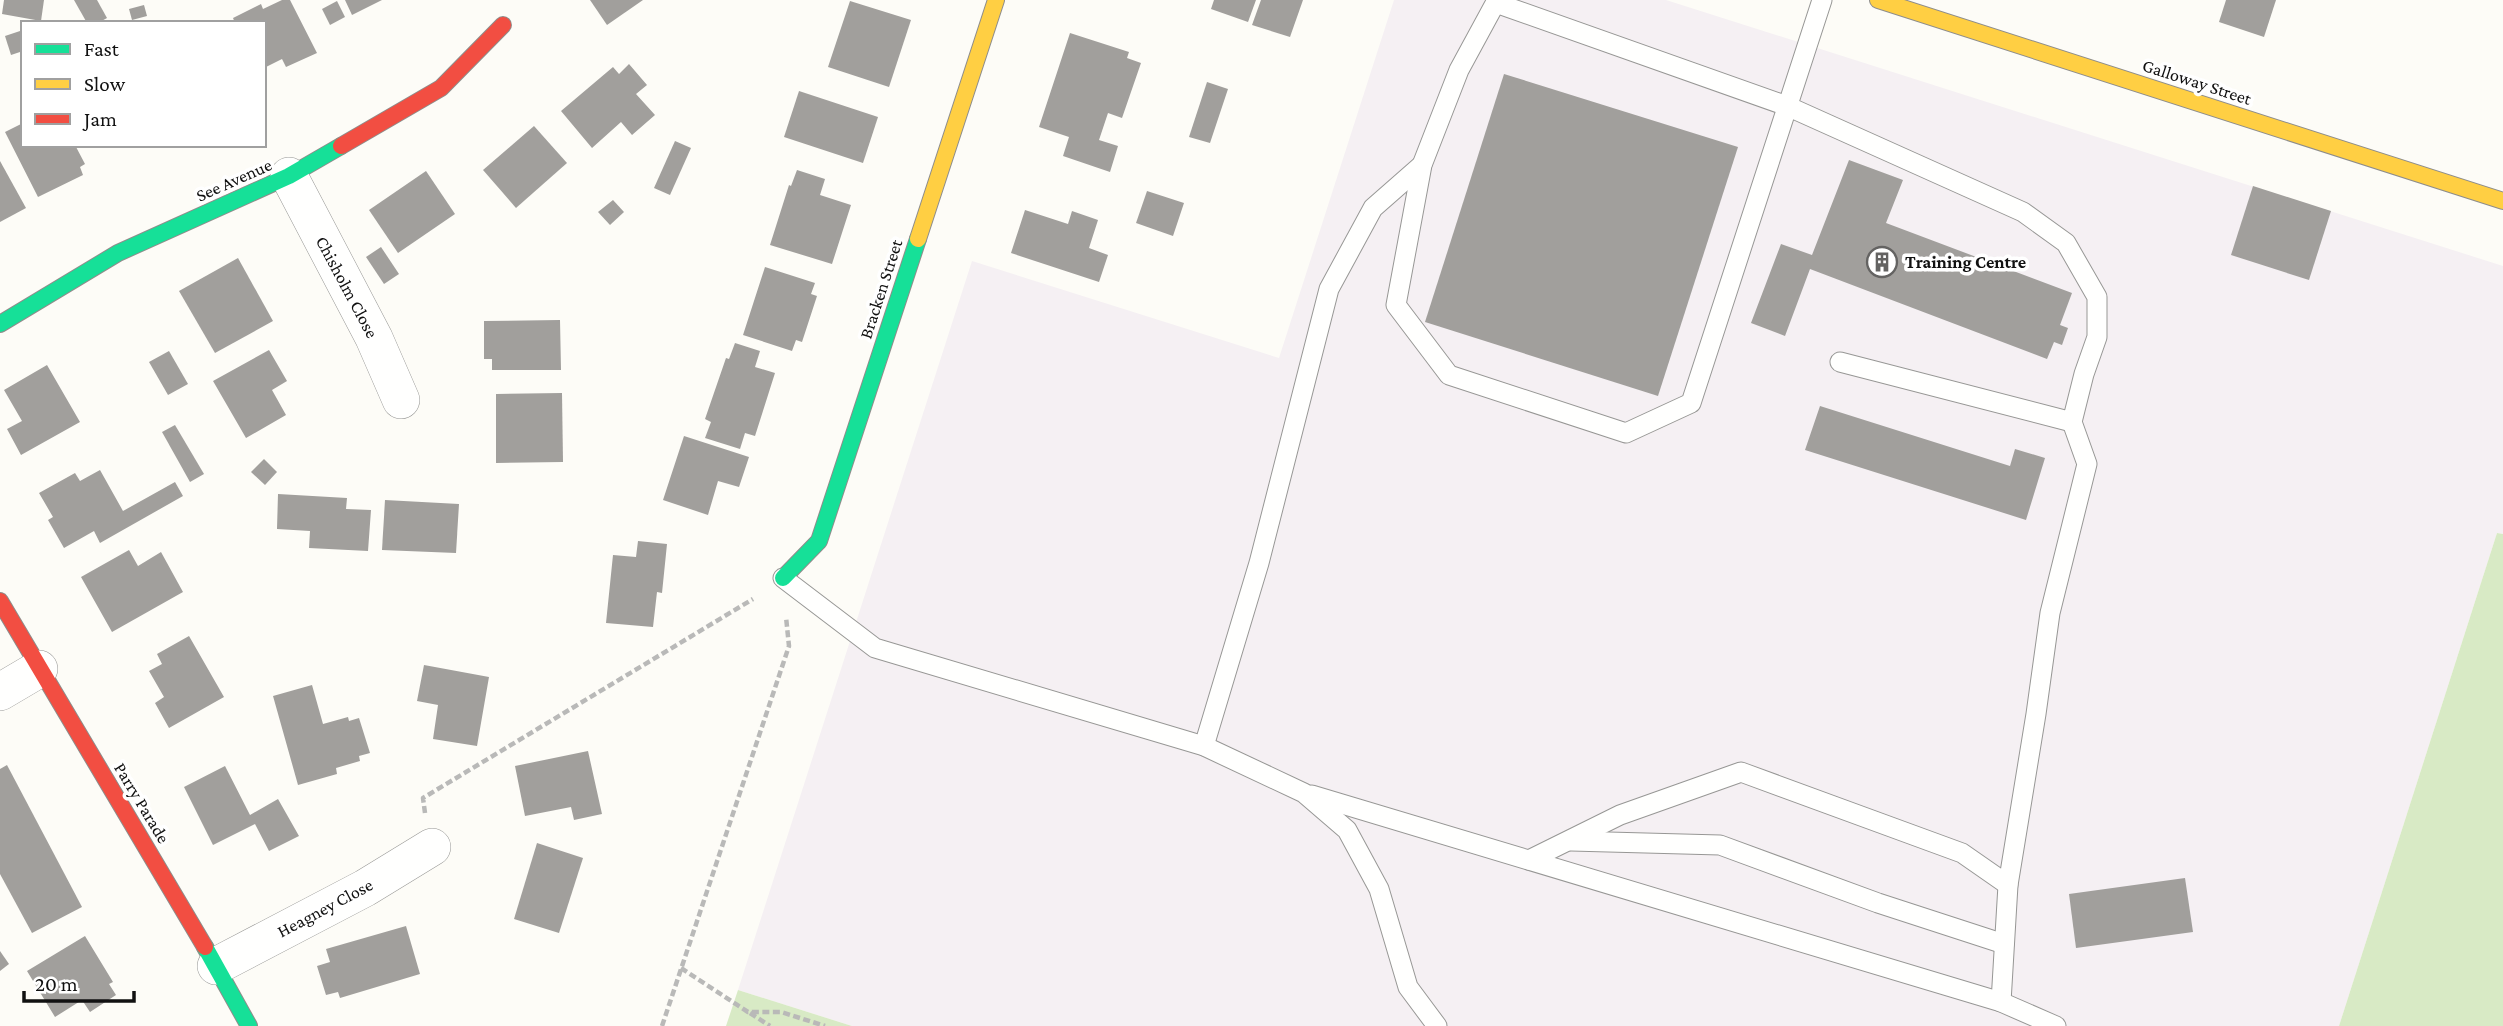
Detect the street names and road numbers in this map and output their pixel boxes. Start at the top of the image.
street label: Galloway Street [2140,55,2255,109]
street label: See Avenue [193,154,275,206]
street label: Chisholm Close [312,233,382,341]
street label: Bracken Street [856,236,907,341]
street label: Parry Parade [110,759,174,847]
street label: Heagney Close [274,874,376,942]

